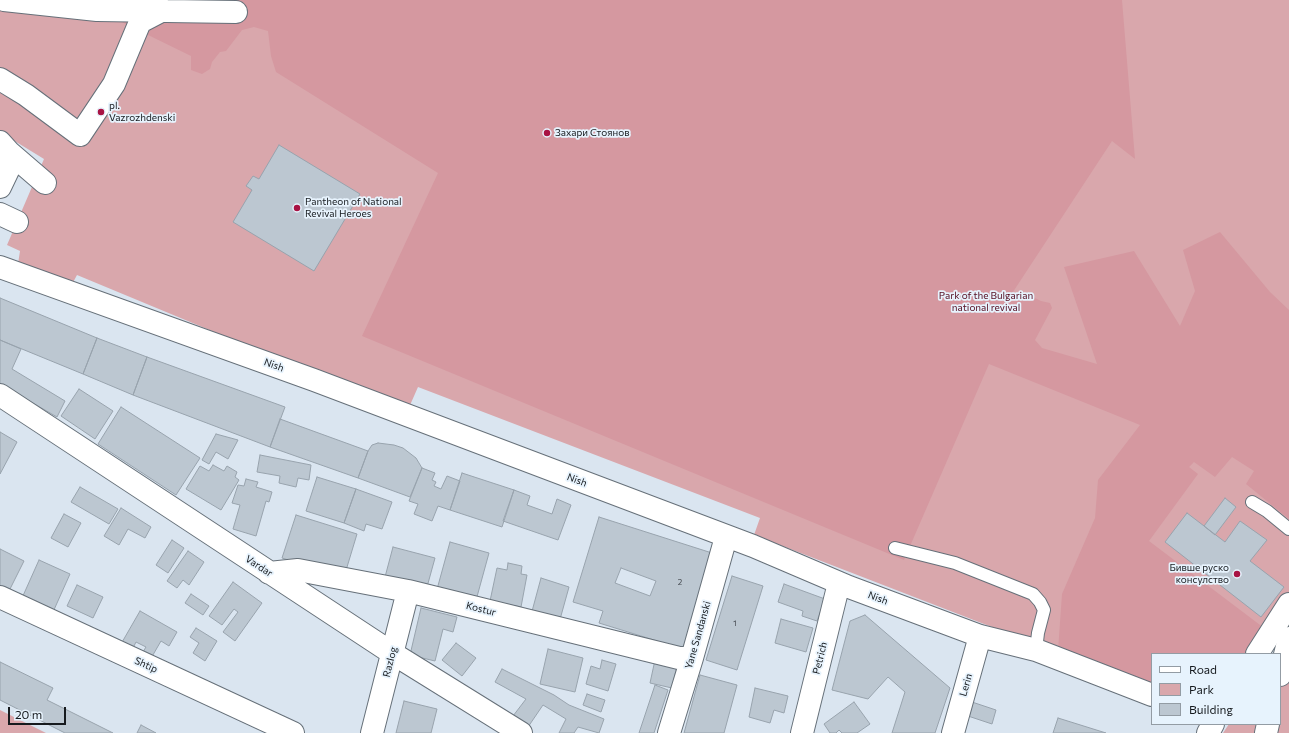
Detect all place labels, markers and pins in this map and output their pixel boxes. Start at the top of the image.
place label: pl. Vazrozhdenski [109,100,175,124]
marker: pl. Vazrozhdenski [96,107,106,117]
place label: Захари Стоянов [555,127,629,139]
marker: Захари Стоянов [542,128,552,138]
place label: Pantheon of National Revival Heroes [305,196,402,220]
marker: Pantheon of National Revival Heroes [292,203,302,213]
place label: Бивше руско консулство [1169,562,1229,586]
marker: Бивше руско консулство [1232,569,1242,579]

